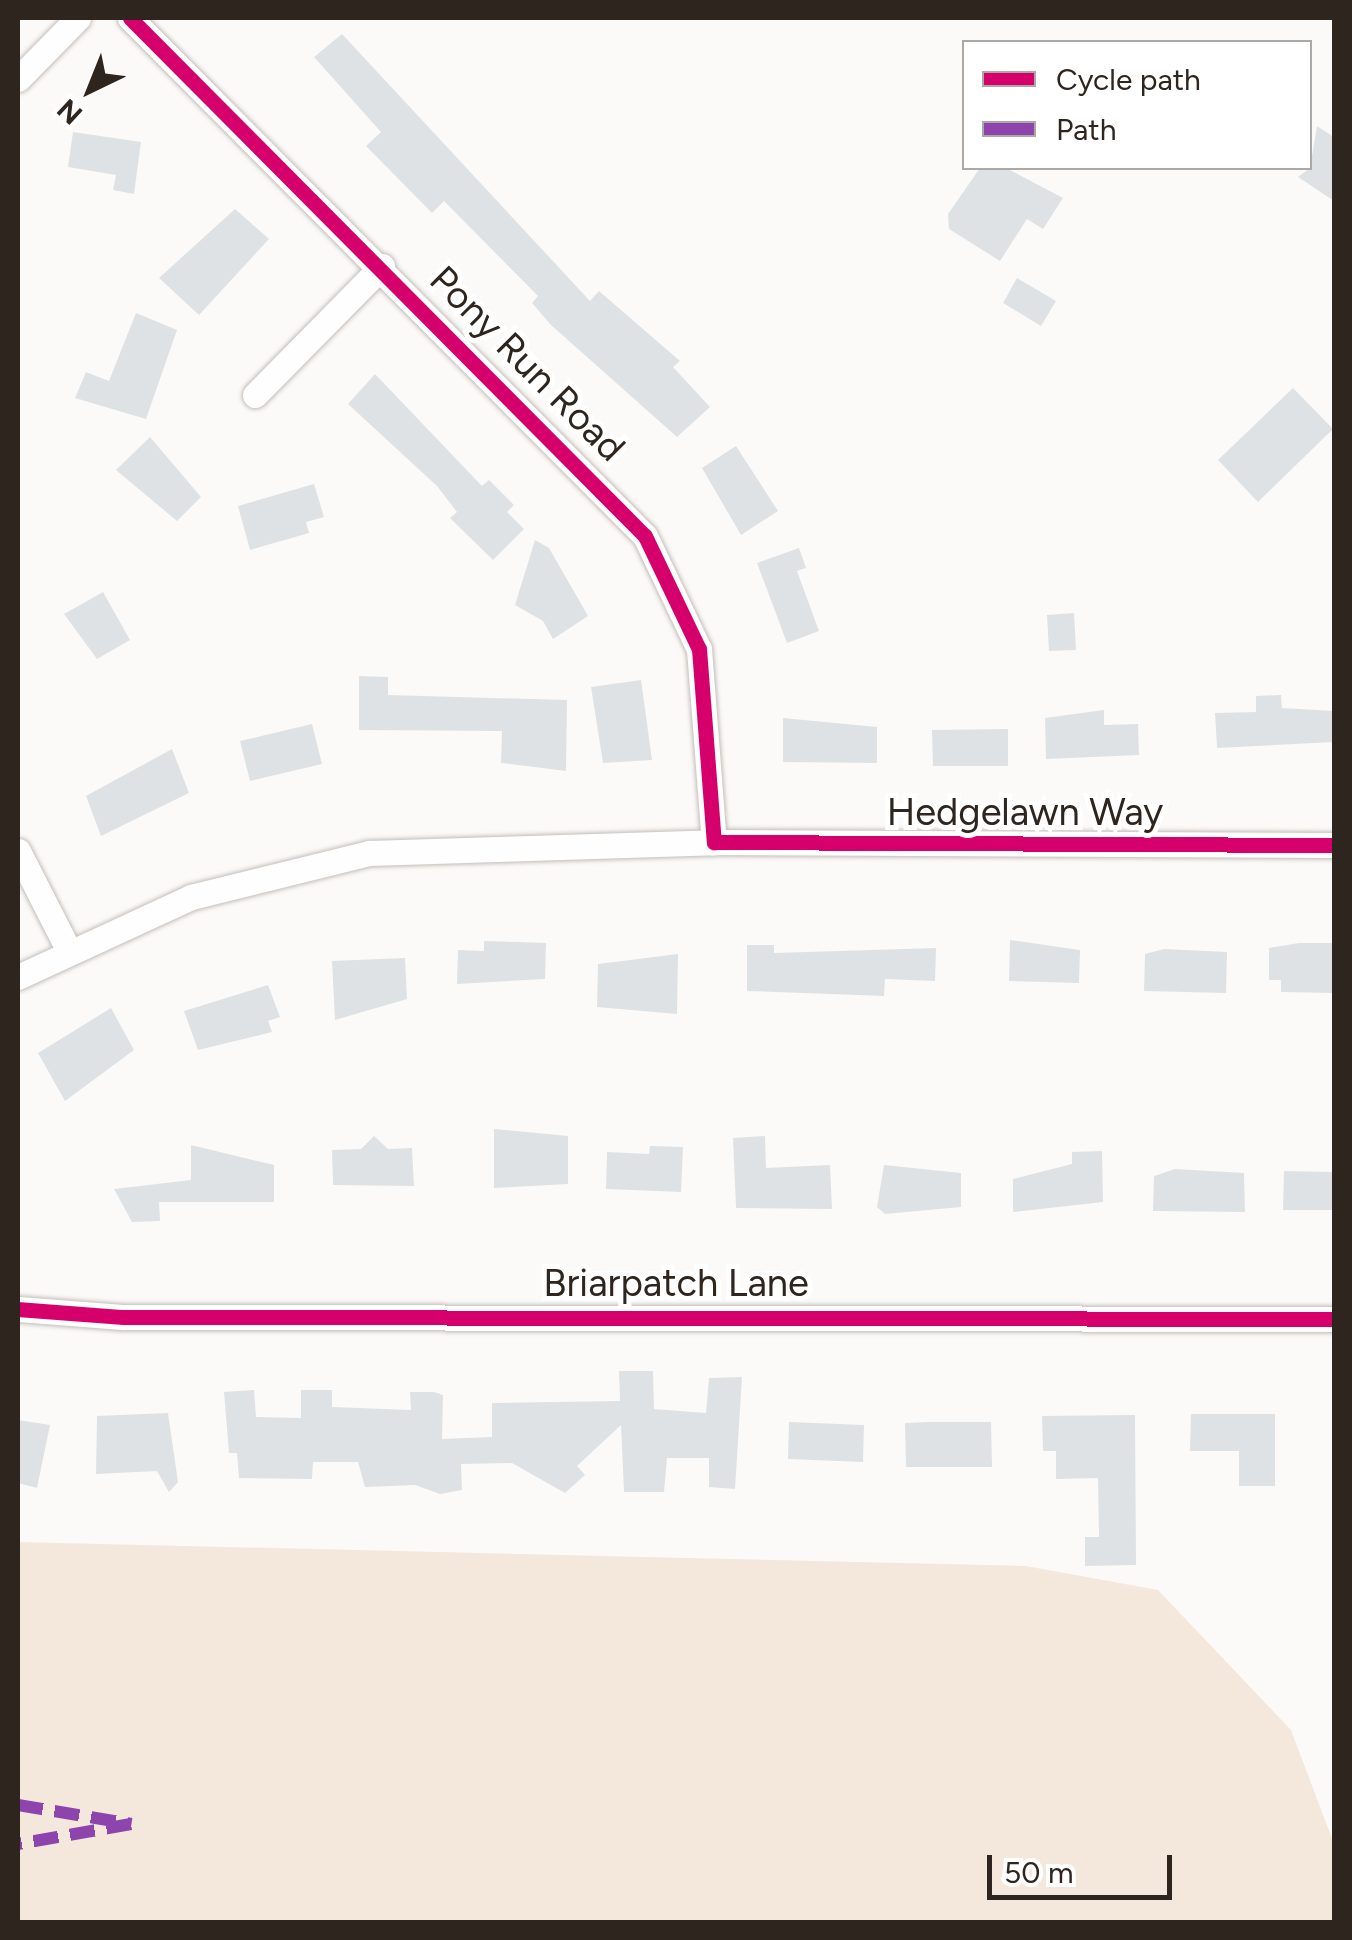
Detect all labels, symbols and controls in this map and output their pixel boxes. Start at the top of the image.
north arrow [40,40,140,140]
legend [962,40,1312,170]
text: Cycle path [1056,61,1201,98]
text: N [50,92,89,132]
text: Path [1056,111,1116,148]
street label: Pony Run Road [420,257,634,471]
street label: Hedgelawn Way [887,790,1163,836]
street label: Briarpatch Lane [543,1261,809,1307]
scale bar [992,1835,1177,1897]
text: 50 m [1004,1854,1073,1891]

